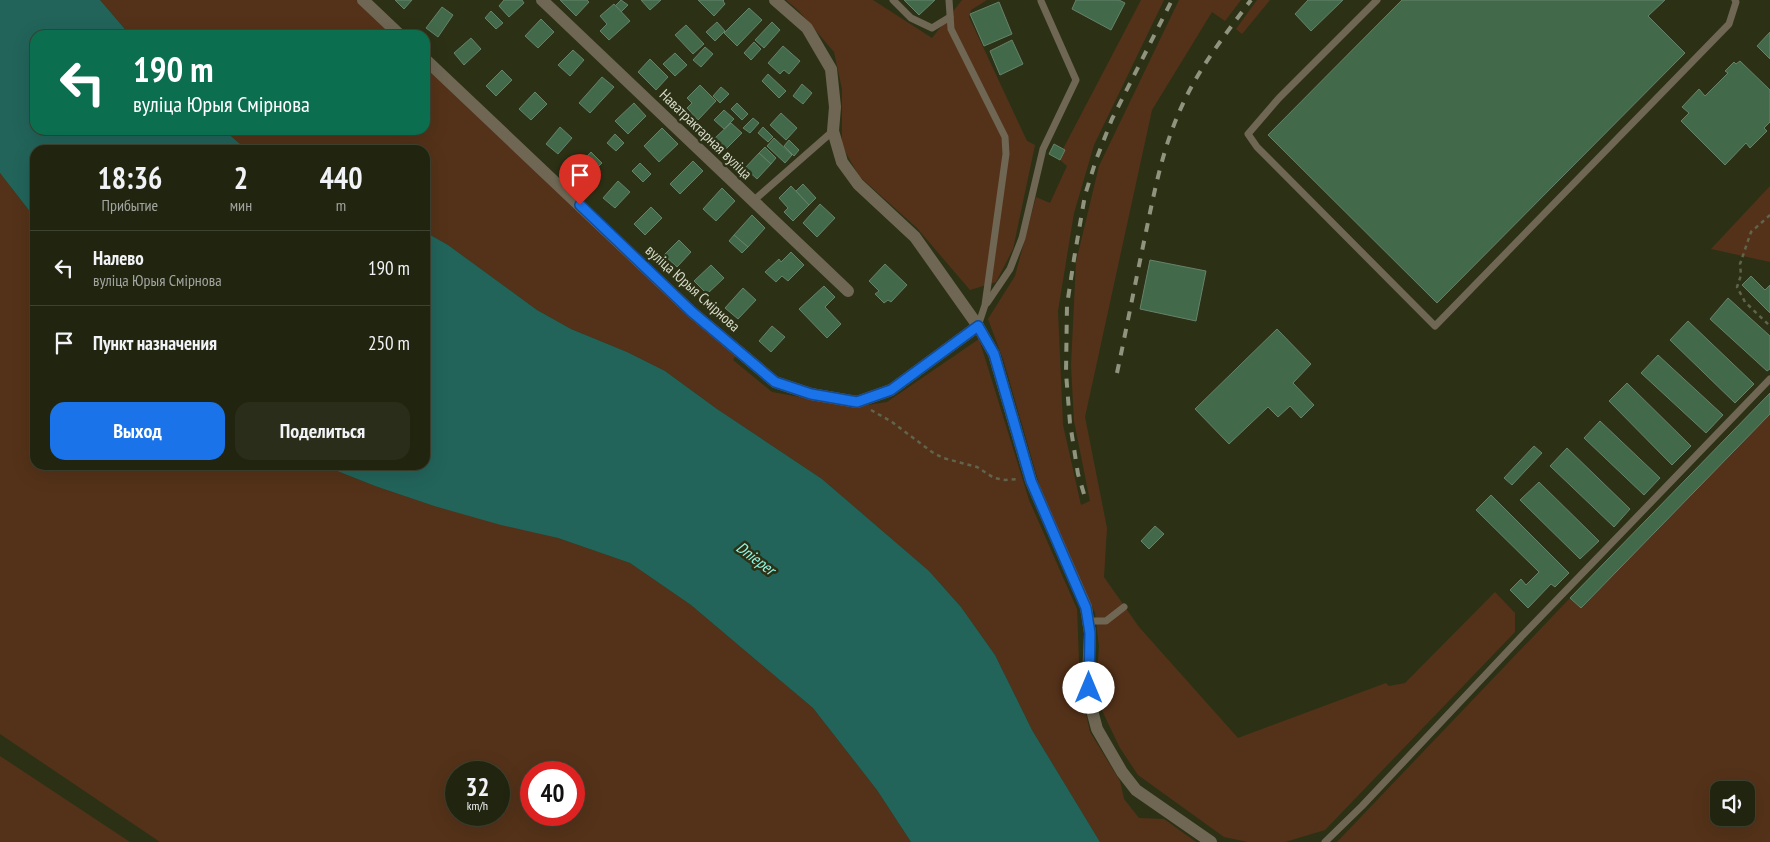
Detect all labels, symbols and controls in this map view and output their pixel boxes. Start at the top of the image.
text: 190 m [133,46,214,92]
icon: left [50,50,115,115]
street label: Наватрактарная вуліца [656,85,756,183]
text: вуліца Юрыя Смірнова [133,90,310,118]
pin [559,154,601,205]
text: 18:36 [97,158,162,197]
text: 2 [234,158,248,197]
text: 440 [320,158,363,197]
icon: arrive [566,161,594,189]
text: Прибытие [102,195,158,215]
text: мин [230,195,252,215]
text: m [336,195,346,215]
street label: вуліца Юрыя Смірнова [642,241,744,335]
text: Налево [93,246,144,270]
icon: left [50,254,78,282]
text: 190 m [368,256,410,280]
text: вуліца Юрыя Смірнова [93,270,222,290]
icon: arrive [50,329,78,357]
text: Пункт назначения [93,331,217,355]
text: 250 m [368,331,410,355]
button: Выход [50,402,225,460]
button: Поделиться [235,402,410,460]
water label: Dnieper [733,537,781,581]
position arrow [1062,661,1114,713]
speed limit sign: 40 [520,761,585,826]
text: 32 [466,771,489,803]
map controls [1710,781,1755,826]
button: sound [1710,781,1755,826]
text: km/h [467,798,488,813]

